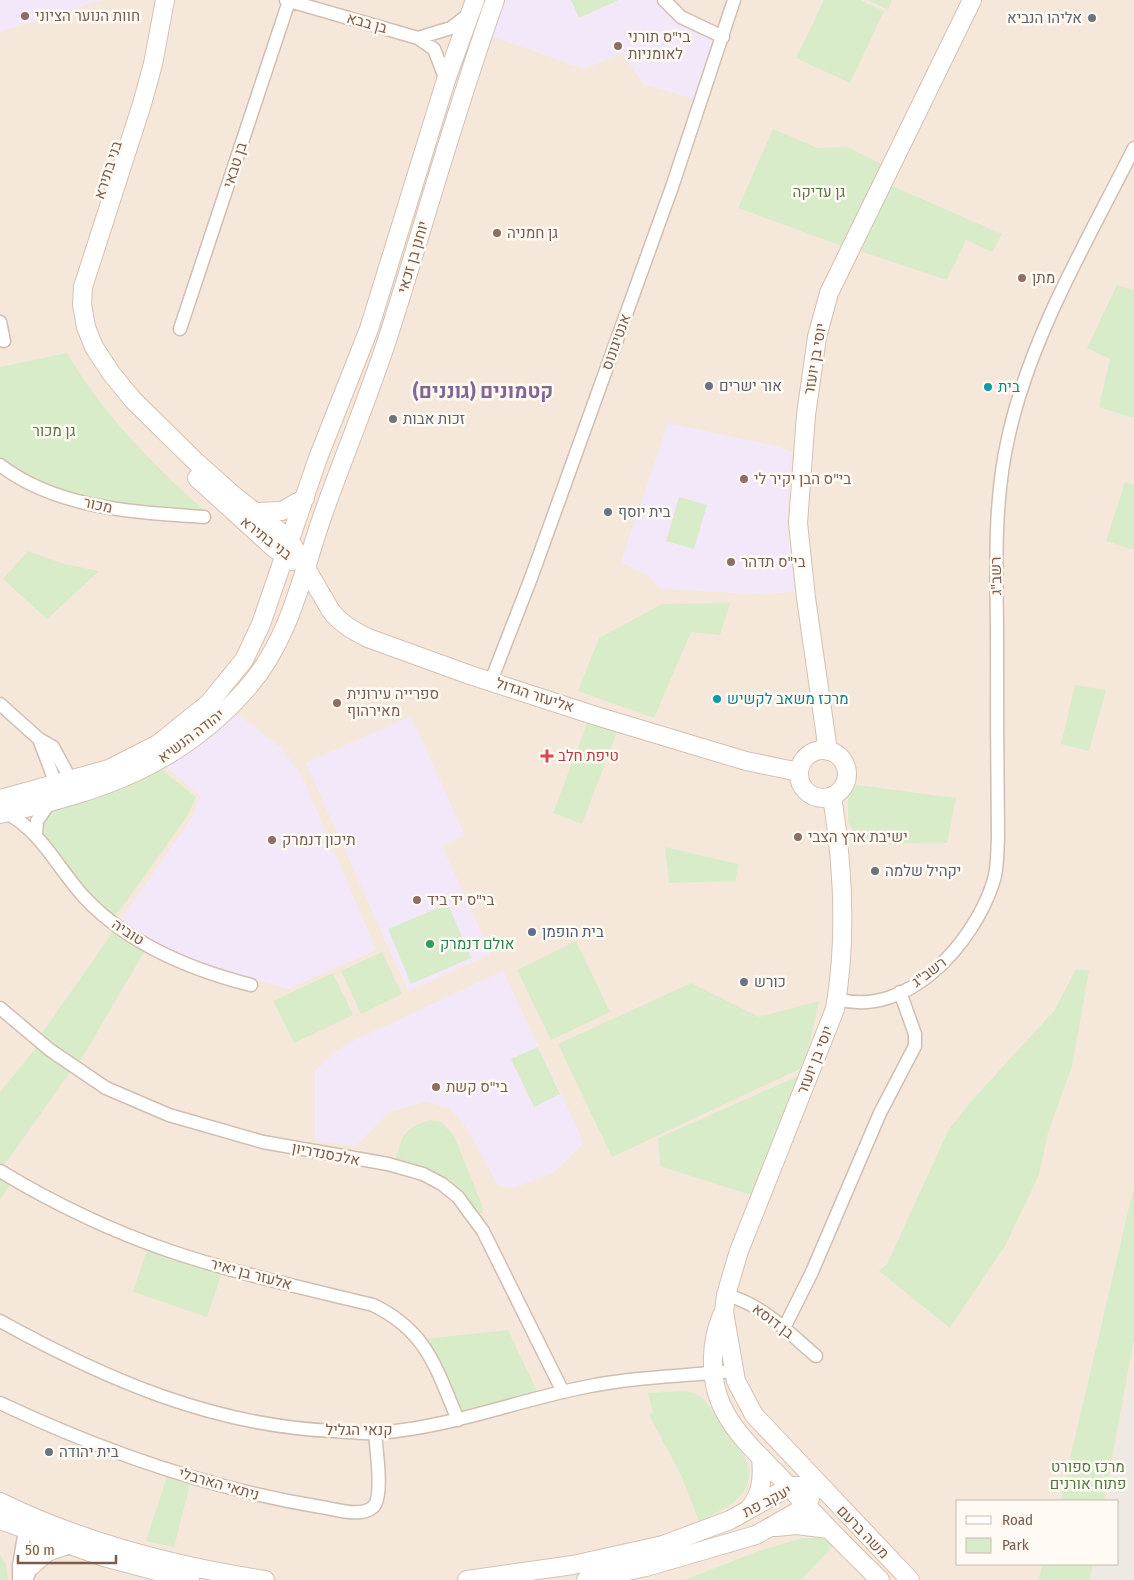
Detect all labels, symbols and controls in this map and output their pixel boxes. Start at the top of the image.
place label: חוות הנוער הציוני [35,7,140,25]
street label: בן בבא [345,9,389,37]
place label: אליהו הנביא [1007,9,1082,27]
marker: חוות הנוער הציוני [19,10,31,22]
marker: אליהו הנביא [1086,12,1098,24]
place label: בי"ס תורני לאומניות [628,28,690,63]
marker: בי"ס תורני לאומניות [612,40,624,52]
street label: בני בתירא [90,139,126,201]
street label: בן טבאי [219,140,251,190]
park label: גן עדיקה [793,183,846,201]
street label: יוחנן בן זכאי [393,219,433,295]
place label: גן חמניה [507,224,558,242]
marker: גן חמניה [491,227,503,239]
place label: מתן [1032,269,1055,287]
marker: מתן [1016,272,1028,284]
street label: אנטיגונוס [598,311,634,373]
street label: יוסי בן יועזר [800,322,830,396]
place label: אור ישרים [719,377,782,395]
place label: בית [998,378,1020,396]
district label: קטמונים (גוננים) [413,379,553,403]
marker: אור ישרים [703,380,715,392]
marker: בית [982,381,994,393]
place label: זכות אבות [403,410,465,428]
marker: זכות אבות [387,413,399,425]
park label: גן מכור [32,422,76,440]
place label: בי"ס הבן יקיר לי [754,470,851,488]
marker: בי"ס הבן יקיר לי [738,473,750,485]
street label: מכור [82,493,114,517]
place label: בית יוסף [618,503,671,521]
marker: בית יוסף [602,506,614,518]
street label: בני בתירא [237,512,295,564]
place label: בי"ס תדהר [741,553,806,571]
marker: בי"ס תדהר [725,556,737,568]
street label: רשב"ג [987,557,1005,595]
street label: אליעזר הגדול [494,674,576,716]
place label: ספרייה עירונית מאירהוף [347,685,439,720]
place label: מרכז משאב לקשיש [727,690,849,708]
marker: מרכז משאב לקשיש [711,693,723,705]
marker: ספרייה עירונית מאירהוף [331,697,343,709]
street label: יהודה הנשיא [154,705,228,767]
place label: טיפת חלב [558,747,619,765]
marker: טיפת חלב [540,749,554,763]
place label: ישיבת ארץ הצבי [808,828,908,846]
place label: תיכון דנמרק [282,831,356,849]
marker: ישיבת ארץ הצבי [792,831,804,843]
marker: תיכון דנמרק [266,834,278,846]
place label: יקהיל שלמה [885,862,961,880]
marker: יקהיל שלמה [869,865,881,877]
place label: בי"ס יד ביד [427,891,494,909]
marker: בי"ס יד ביד [411,894,423,906]
street label: טוביה [108,915,148,949]
place label: בית הופמן [542,923,604,941]
marker: בית הופמן [526,926,538,938]
place label: אולם דנמרק [440,935,514,953]
marker: אולם דנמרק [424,938,436,950]
street label: רשב"ג [908,953,950,991]
place label: כורש [754,973,786,991]
marker: כורש [738,976,750,988]
street label: יוסי בן יועזר [793,1023,837,1097]
place label: בי"ס קשת [446,1078,508,1096]
marker: בי"ס קשת [430,1081,442,1093]
street label: אלכסנדריון [291,1139,361,1169]
street label: אלעזר בן יאיר [208,1254,294,1294]
street label: בן דוסא [749,1300,797,1342]
street label: קנאי הגליל [326,1421,393,1439]
place label: בית יהודה [59,1443,119,1461]
marker: בית יהודה [43,1446,55,1458]
park label: מרכז ספורט פתוח אורנים [1050,1458,1126,1493]
street label: ניתאי הארבלי [177,1464,261,1504]
street label: יעקב פת [739,1481,795,1521]
legend [956,1500,1119,1565]
street label: משה ברעם [833,1502,893,1562]
text: Road [1002,1511,1033,1529]
scale bar [18,1532,115,1564]
text: Park [1002,1536,1029,1554]
text: 50 m [25,1541,55,1559]

